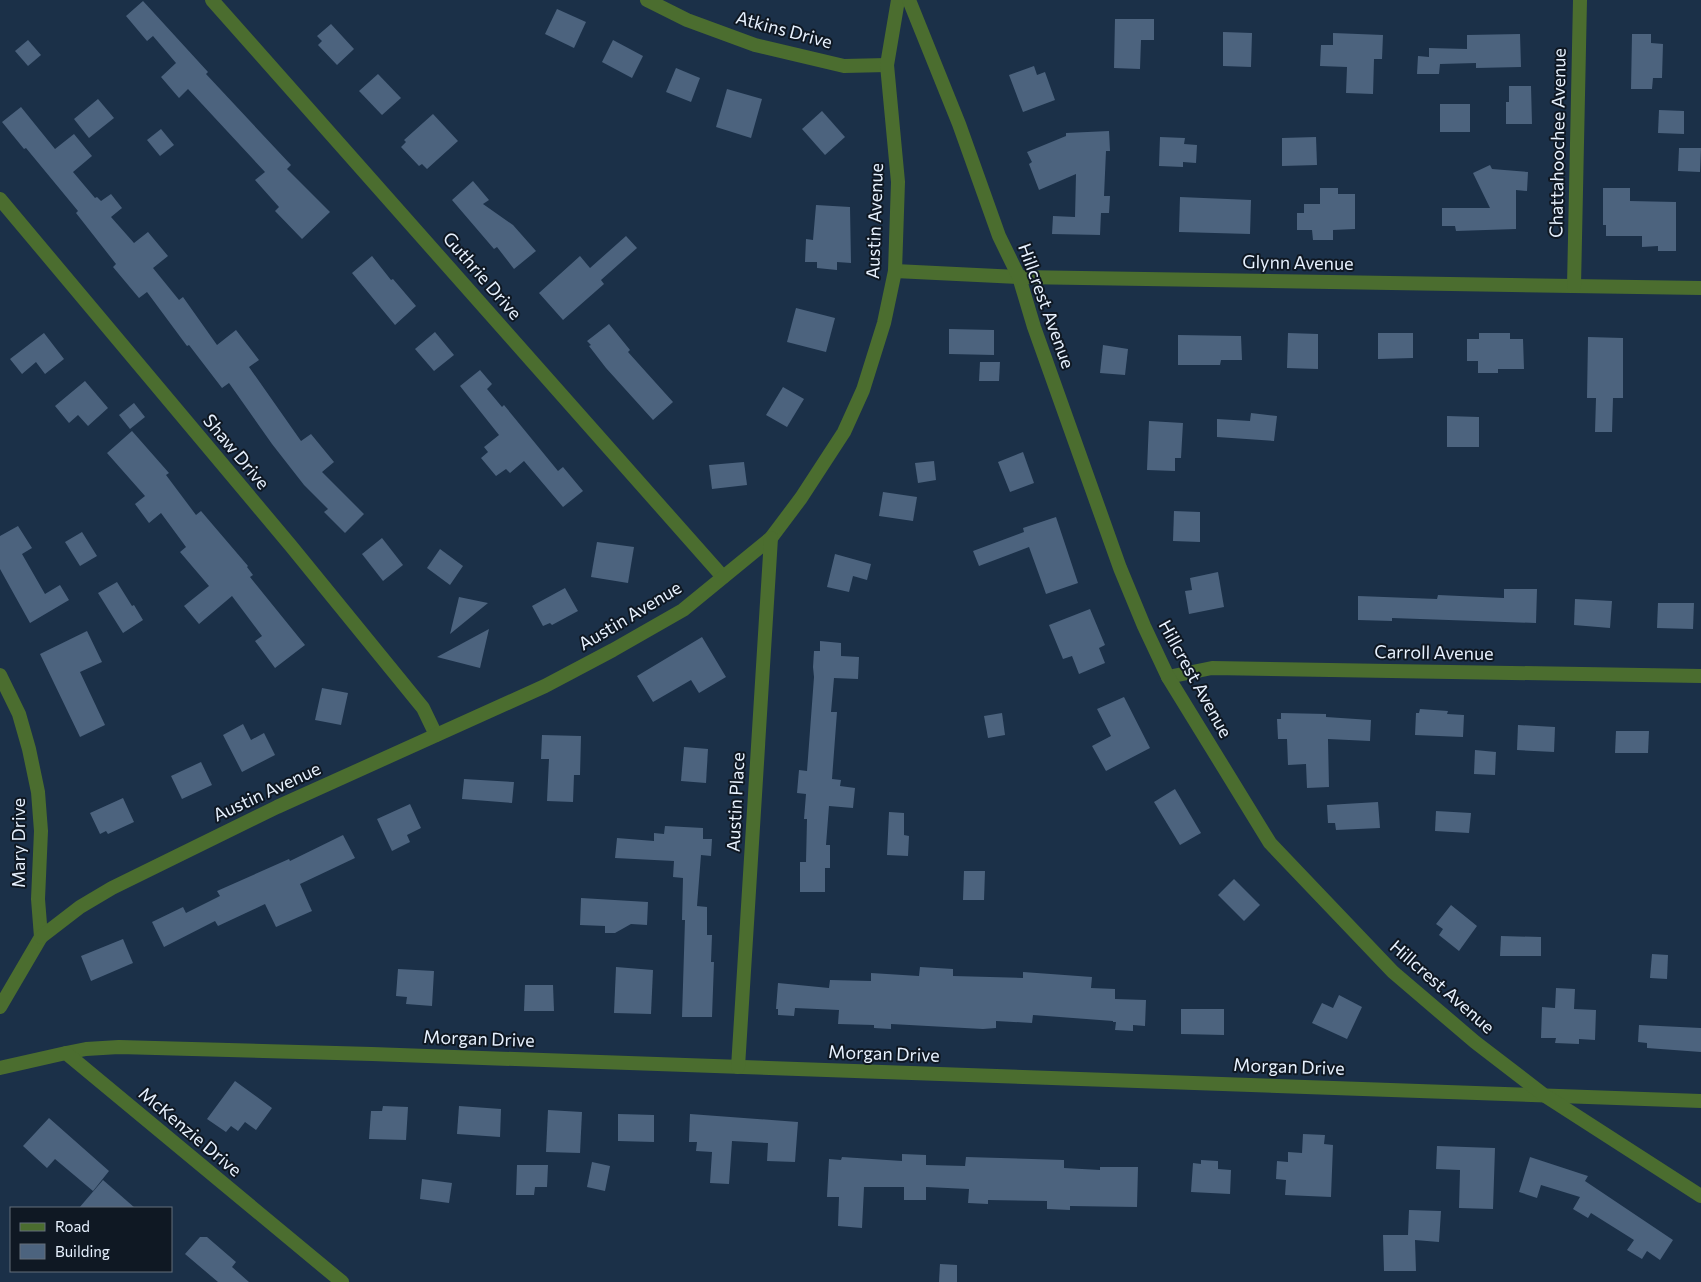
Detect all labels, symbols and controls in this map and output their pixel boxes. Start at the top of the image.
street label: Atkins Drive [734,6,835,52]
street label: Chattahoochee Avenue [1544,48,1570,238]
street label: Austin Avenue [861,163,887,279]
street label: Guthrie Drive [439,227,527,324]
street label: Hillcrest Avenue [1014,240,1080,371]
street label: Glynn Avenue [1242,250,1354,274]
street label: Shaw Drive [199,409,275,493]
street label: Austin Avenue [574,576,685,655]
street label: Hillcrest Avenue [1154,616,1237,741]
street label: Carroll Avenue [1374,640,1494,664]
street label: Austin Place [721,751,749,852]
street label: Austin Avenue [209,757,324,826]
street label: Mary Drive [7,798,29,888]
street label: Hillcrest Avenue [1386,935,1500,1038]
street label: Morgan Drive [423,1025,535,1051]
street label: Morgan Drive [828,1040,940,1066]
street label: Morgan Drive [1233,1053,1345,1079]
street label: McKenzie Drive [135,1082,246,1181]
legend [10,1207,172,1272]
text: Road [55,1217,90,1235]
text: Building [55,1242,110,1260]

